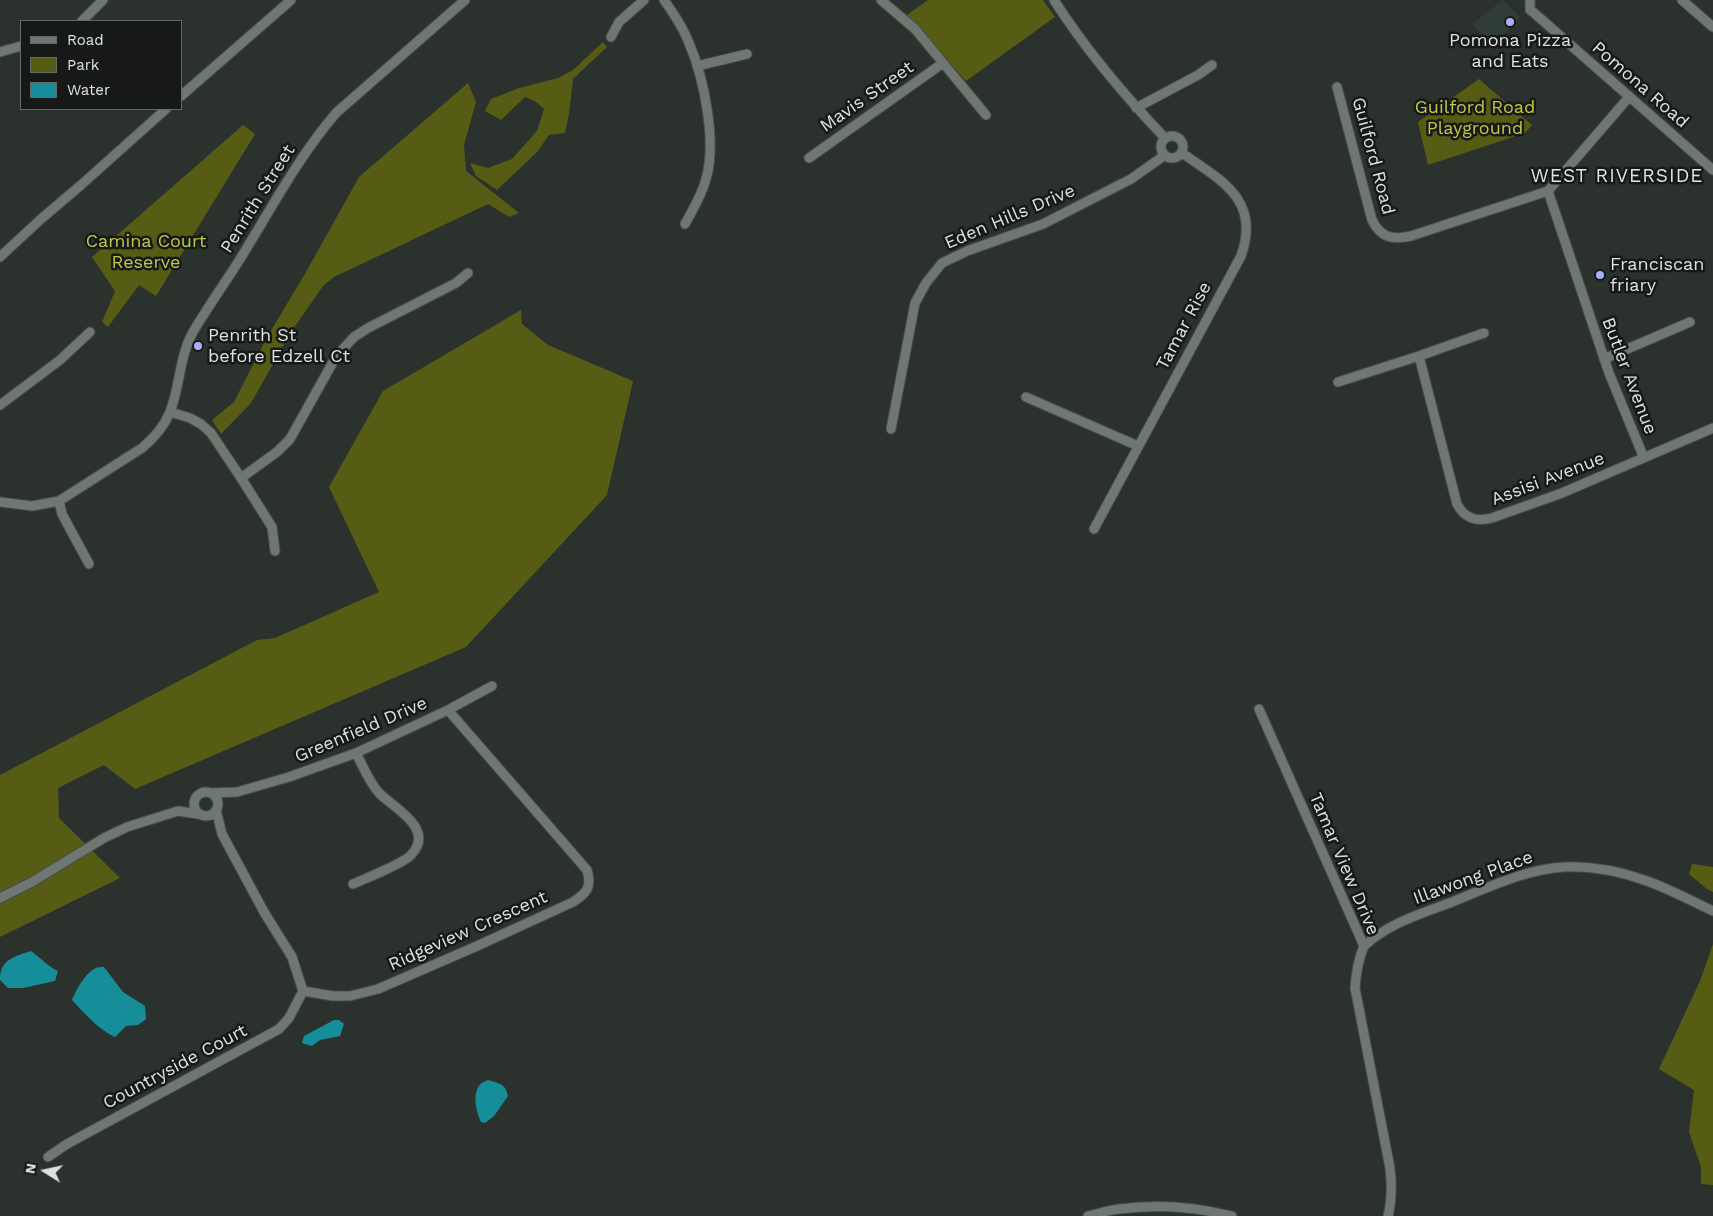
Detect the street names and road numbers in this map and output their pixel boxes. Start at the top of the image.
street label: Pomona Road [1587,37,1693,133]
street label: Mavis Street [816,57,918,137]
street label: Guilford Road [1347,95,1399,217]
street label: Penrith Street [216,141,300,257]
street label: Eden Hills Drive [942,180,1078,254]
street label: Tamar Rise [1152,278,1216,374]
street label: Butler Avenue [1597,315,1661,437]
street label: Assisi Avenue [1488,447,1608,511]
street label: Greenfield Drive [292,692,430,768]
street label: Tamar View Drive [1304,790,1384,938]
street label: Illawong Place [1410,846,1536,910]
street label: Ridgeview Crescent [385,886,551,976]
street label: Countryside Court [99,1020,251,1114]

